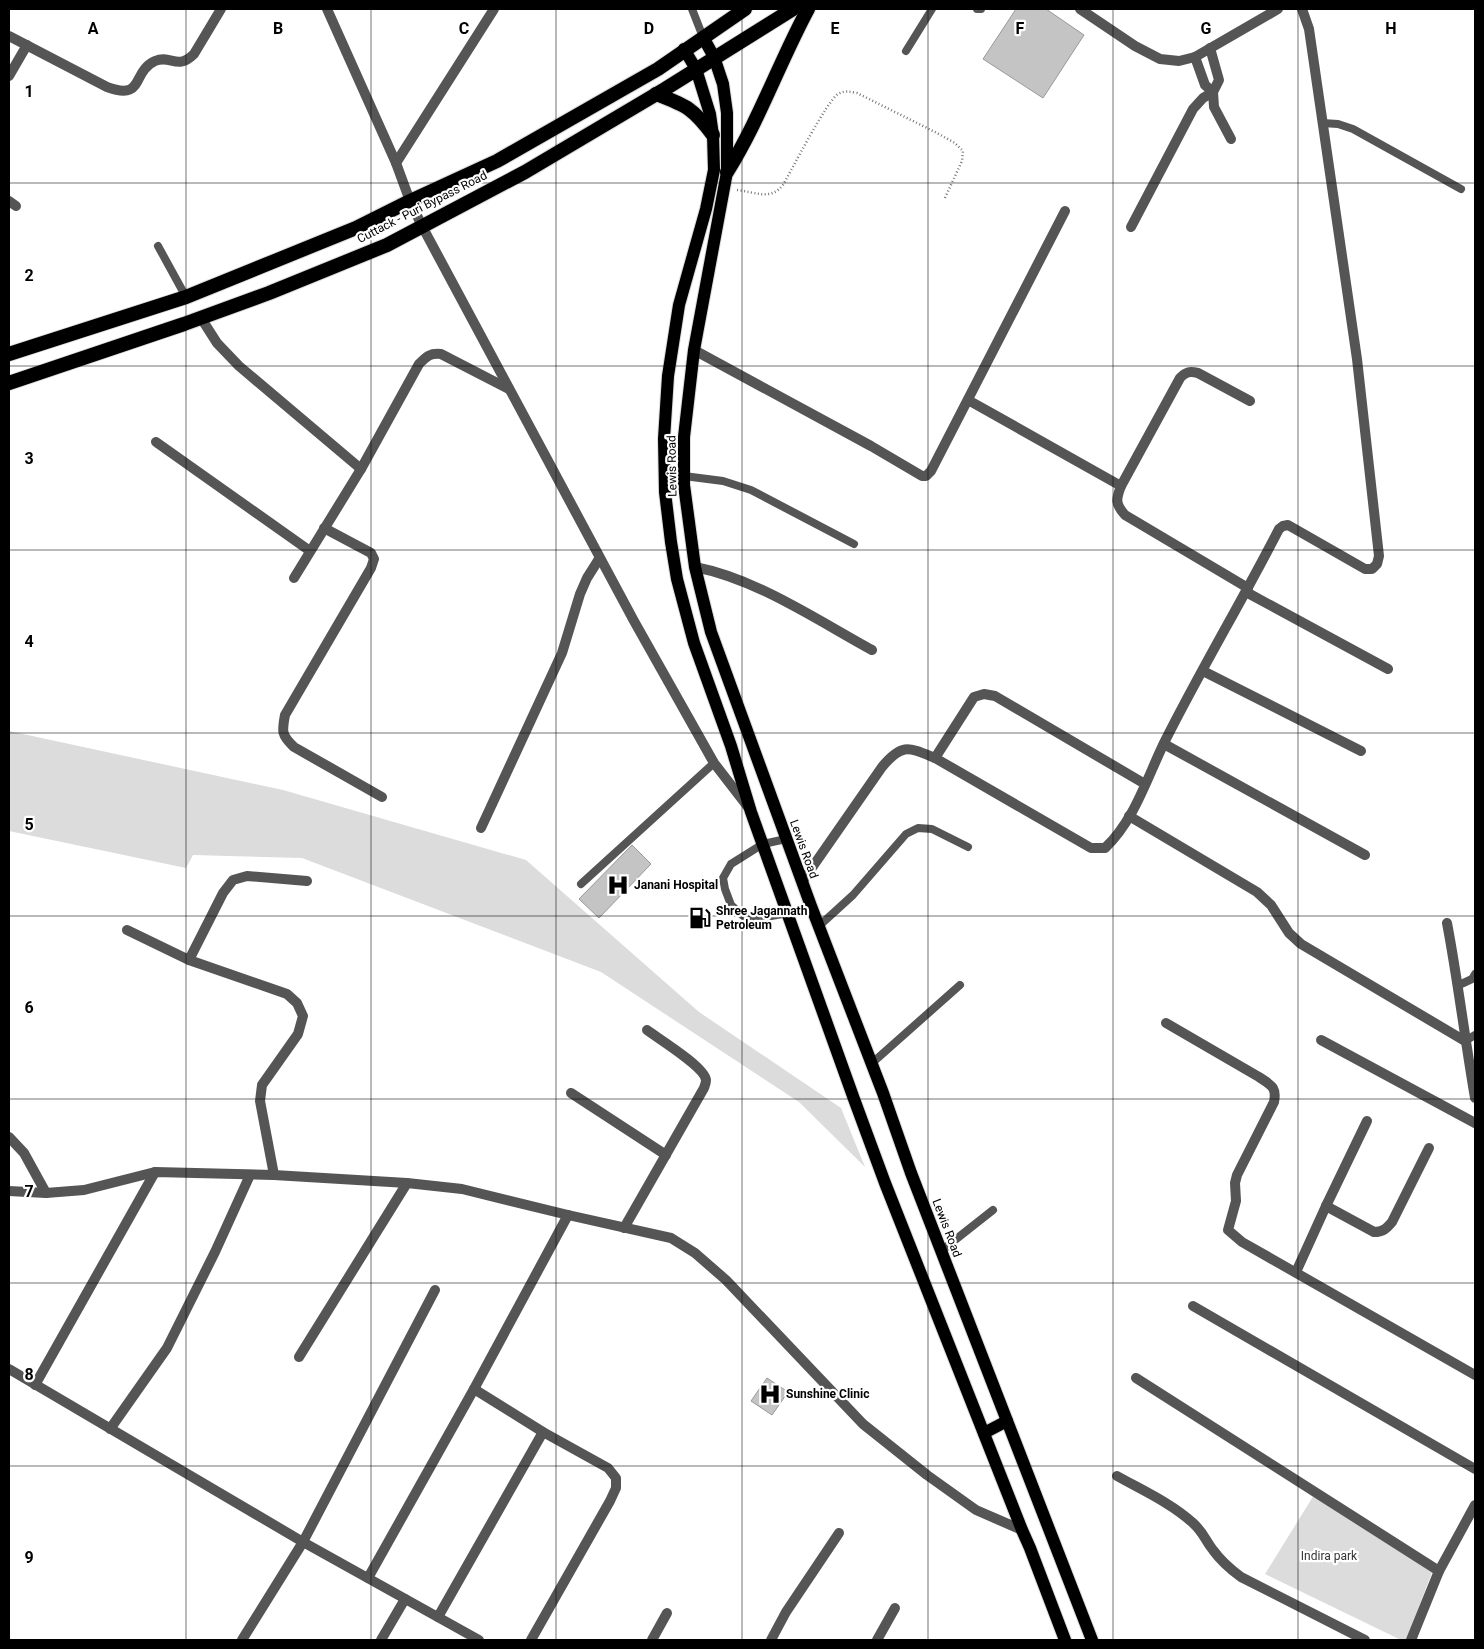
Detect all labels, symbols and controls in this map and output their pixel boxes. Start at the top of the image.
text: A [88,19,99,38]
text: B [273,19,283,38]
text: C [459,19,469,38]
text: D [644,19,654,38]
text: E [831,19,840,38]
text: F [1016,19,1025,38]
text: G [1201,19,1212,38]
text: H [1385,19,1397,38]
text: 1 [24,82,34,101]
street label: Cuttack - Puri Bypass Road [355,168,489,246]
text: 2 [24,266,34,285]
street label: Lewis Road [664,435,680,497]
text: 3 [24,449,34,468]
text: 4 [24,632,34,651]
text: 5 [24,815,34,834]
street label: Lewis Road [787,818,821,880]
hospital icon: Janani Hospital [605,872,631,898]
place label: Janani Hospital [634,878,718,892]
place label: Shree Jagannath Petroleum [716,904,808,932]
fuel station icon: Shree Jagannath Petroleum [687,905,713,931]
text: 6 [24,998,34,1017]
text: 7 [24,1182,34,1201]
street label: Lewis Road [929,1197,965,1259]
text: 8 [24,1365,34,1384]
hospital icon: Sunshine Clinic [757,1381,783,1407]
place label: Sunshine Clinic [786,1387,869,1401]
text: 9 [24,1548,34,1567]
park label: Indira park [1301,1549,1358,1563]

